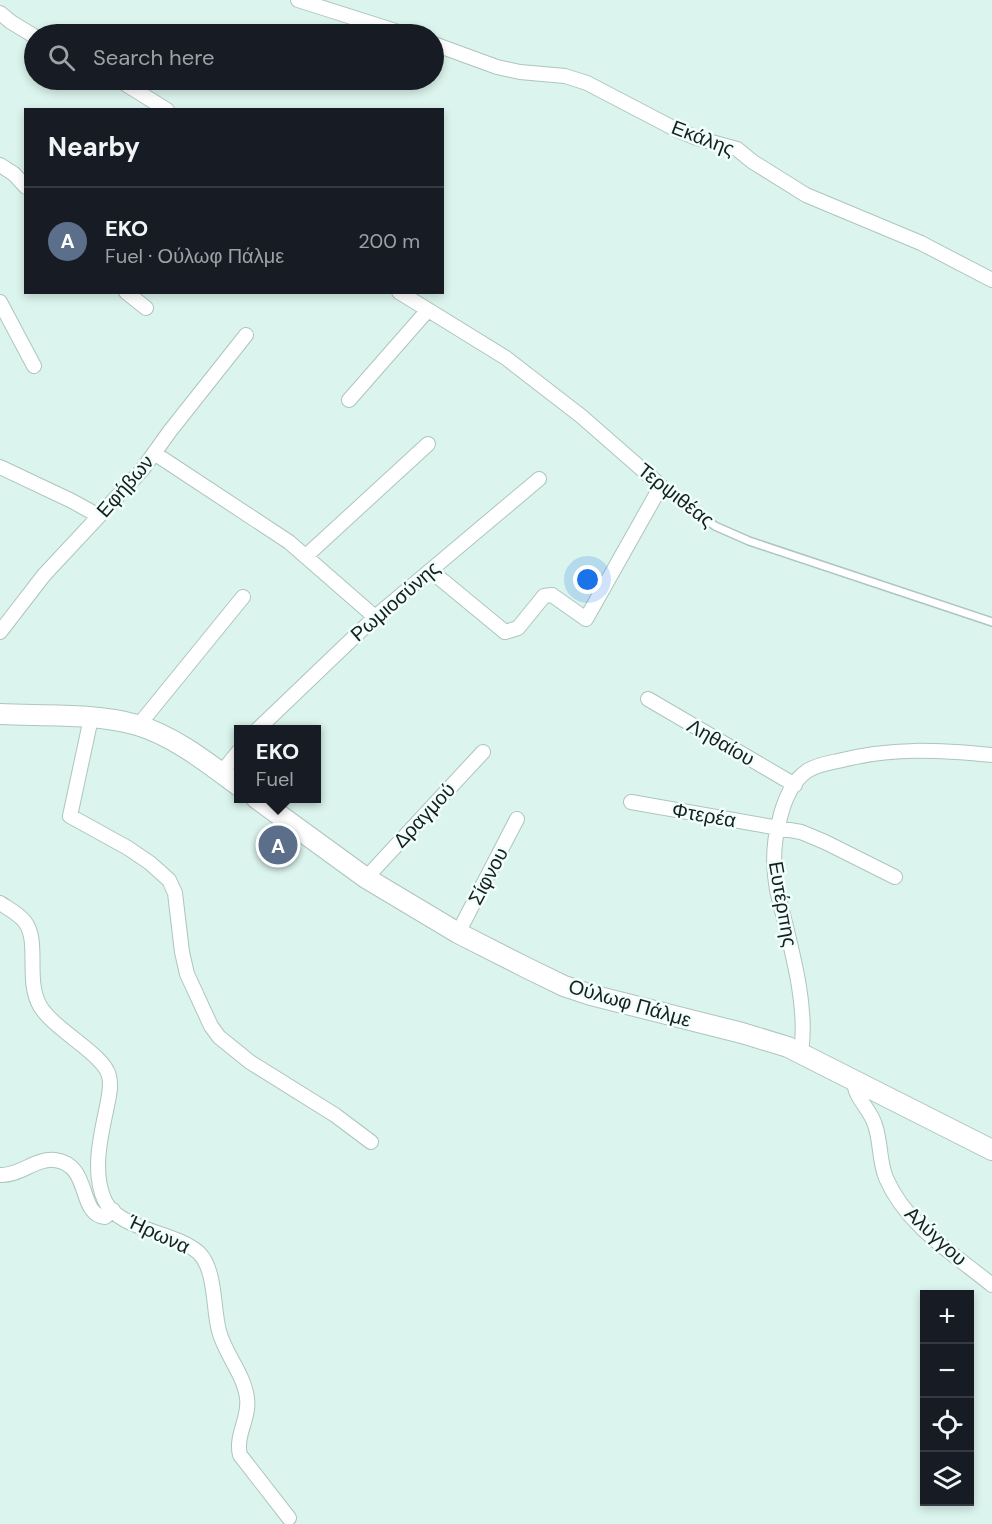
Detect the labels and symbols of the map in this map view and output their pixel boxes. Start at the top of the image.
street label: Εκάλης [668,114,739,162]
street label: Εφήβων [91,449,159,523]
street label: Τερψιθέας [632,457,720,533]
street label: Ρωμιοσύνης [345,555,445,647]
your location [573,565,602,594]
street label: Ληθαίου [683,712,759,772]
street label: Δραγμού [387,777,461,853]
street label: Φτερέα [670,797,738,833]
pin: A [258,822,298,868]
street label: Σίφνου [462,843,514,909]
street label: Ευτέρπης [763,859,803,949]
street label: Ούλωφ Πάλμε [566,973,694,1033]
street label: Αλύγγου [899,1201,973,1271]
street label: Ήρωνα [123,1208,194,1260]

